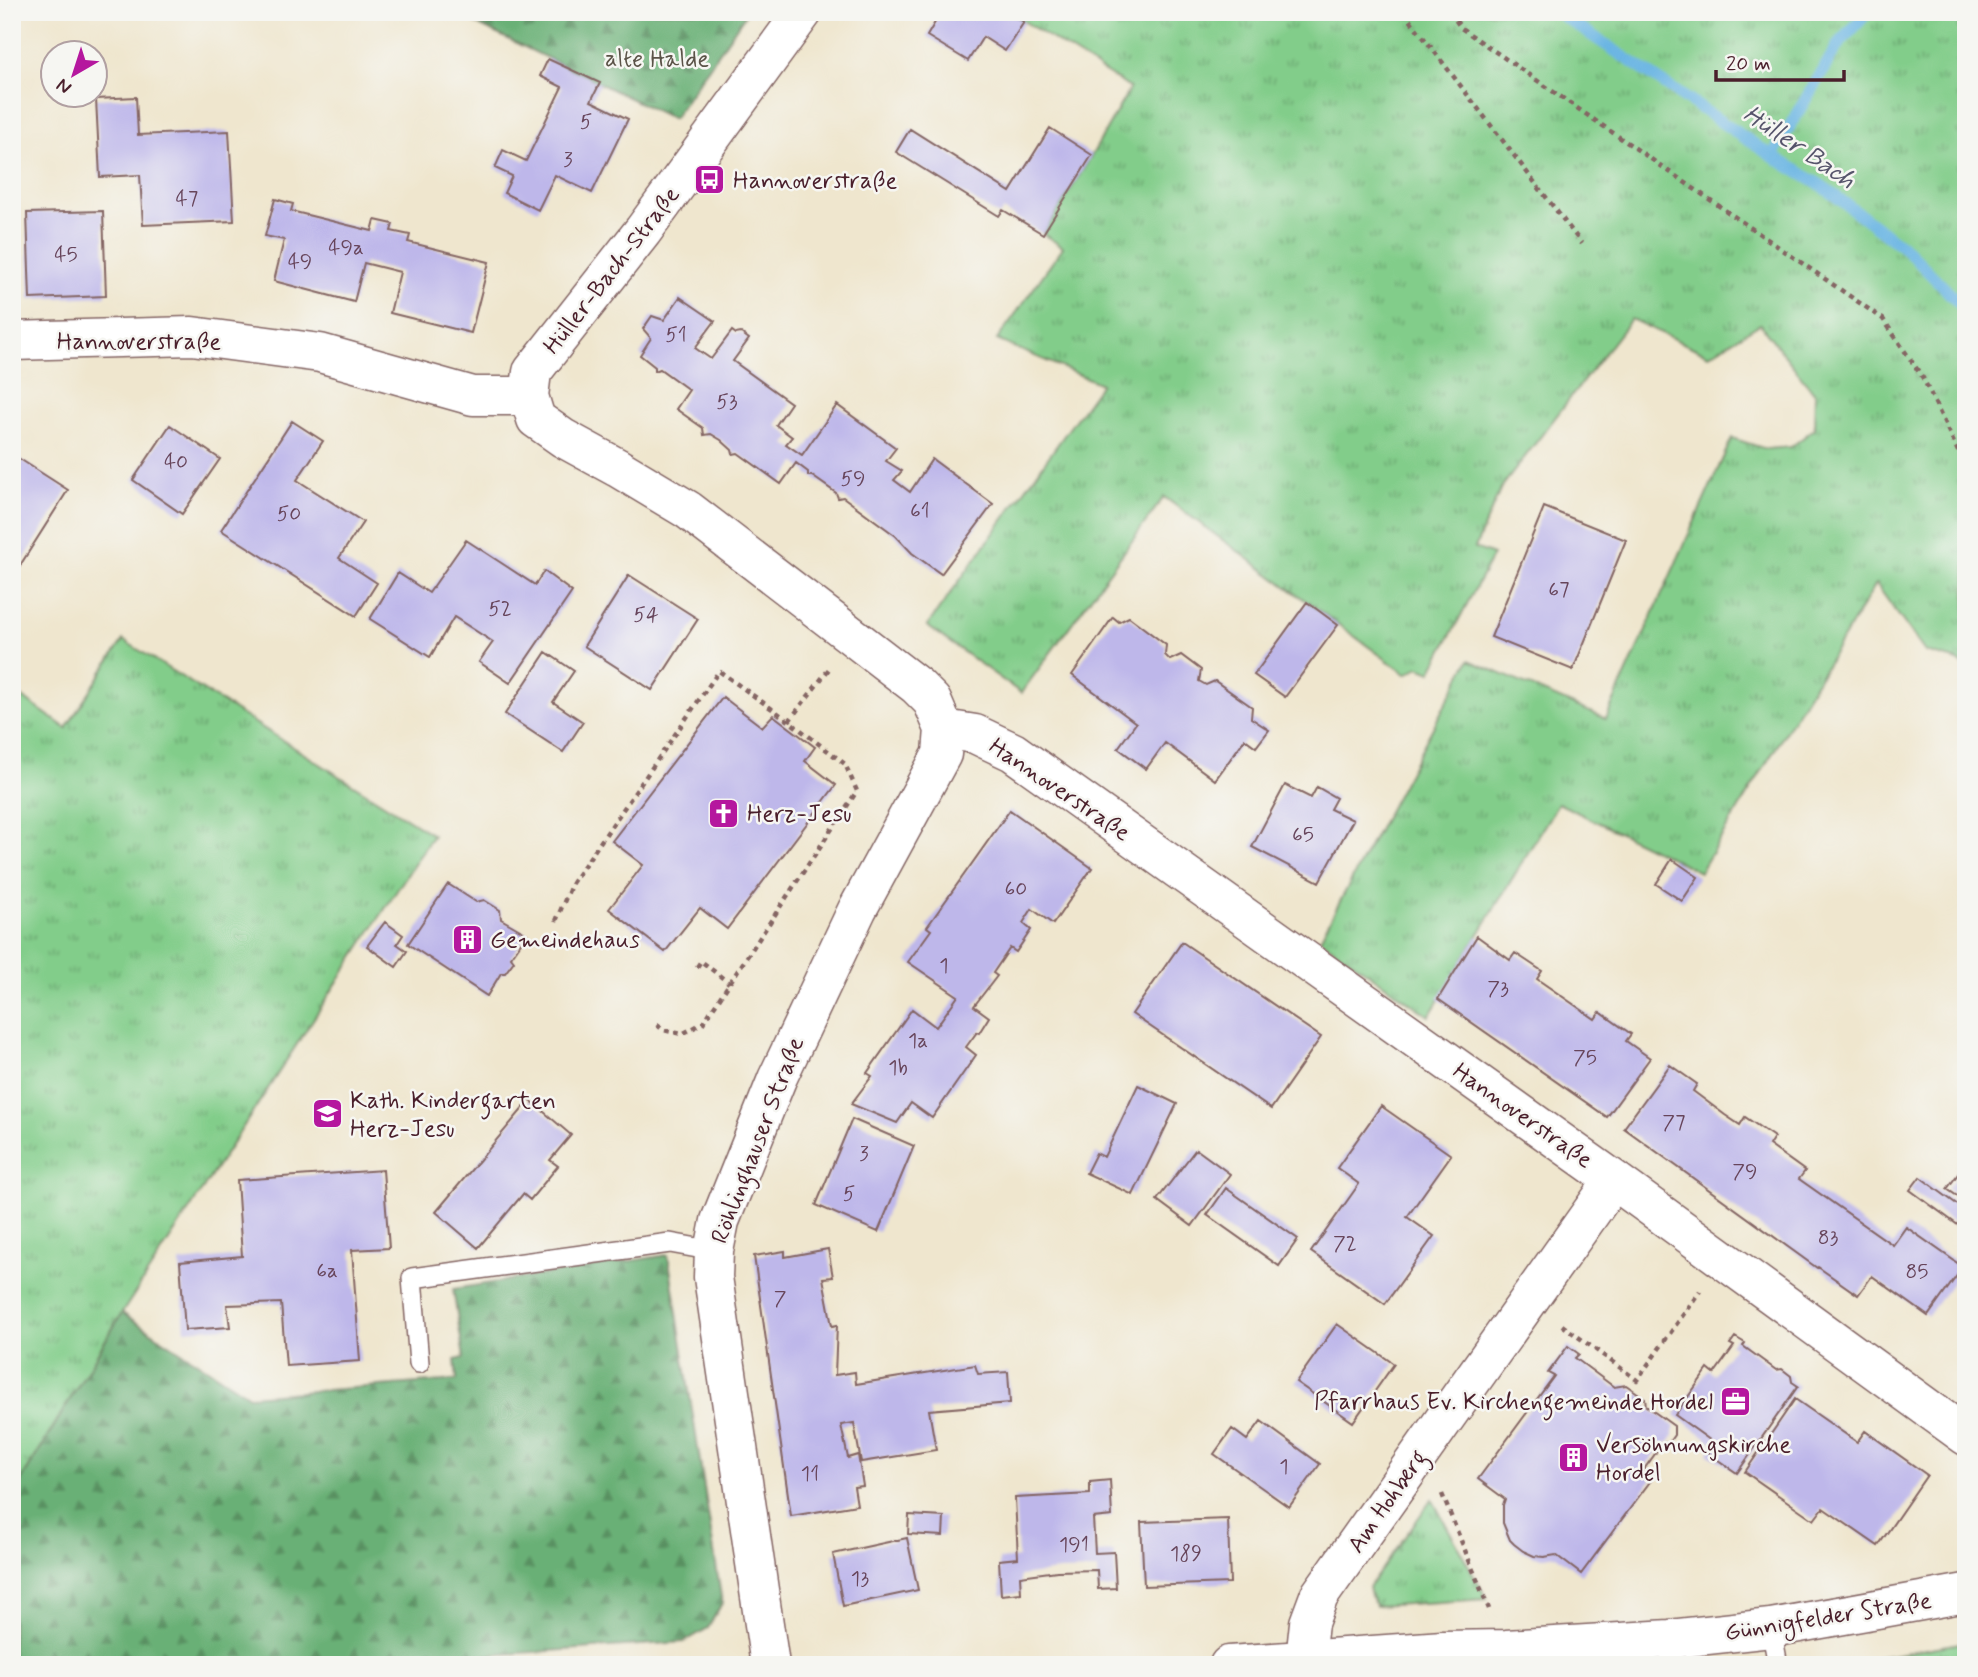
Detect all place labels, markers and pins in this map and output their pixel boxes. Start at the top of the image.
bus stop icon: Hannoverstraße [693,163,727,197]
place label: Hannoverstraße [733,166,897,197]
church icon: Herz-Jesu [707,796,741,830]
place label: Herz-Jesu [747,799,852,830]
building icon: Gemeindehaus [450,922,484,956]
place label: Gemeindehaus [490,925,640,956]
place label: Kath. Kindergarten Herz-Jesu [350,1086,556,1145]
school or university icon: Kath. Kindergarten Herz-Jesu [310,1097,344,1131]
office icon: Pfarrhaus Ev. Kirchengemeinde Hordel [1719,1384,1753,1418]
place label: Pfarrhaus Ev. Kirchengemeinde Hordel [1314,1387,1713,1421]
place label: Versöhnungskirche Hordel [1596,1430,1791,1489]
building icon: Versöhnungskirche Hordel [1556,1441,1590,1475]

